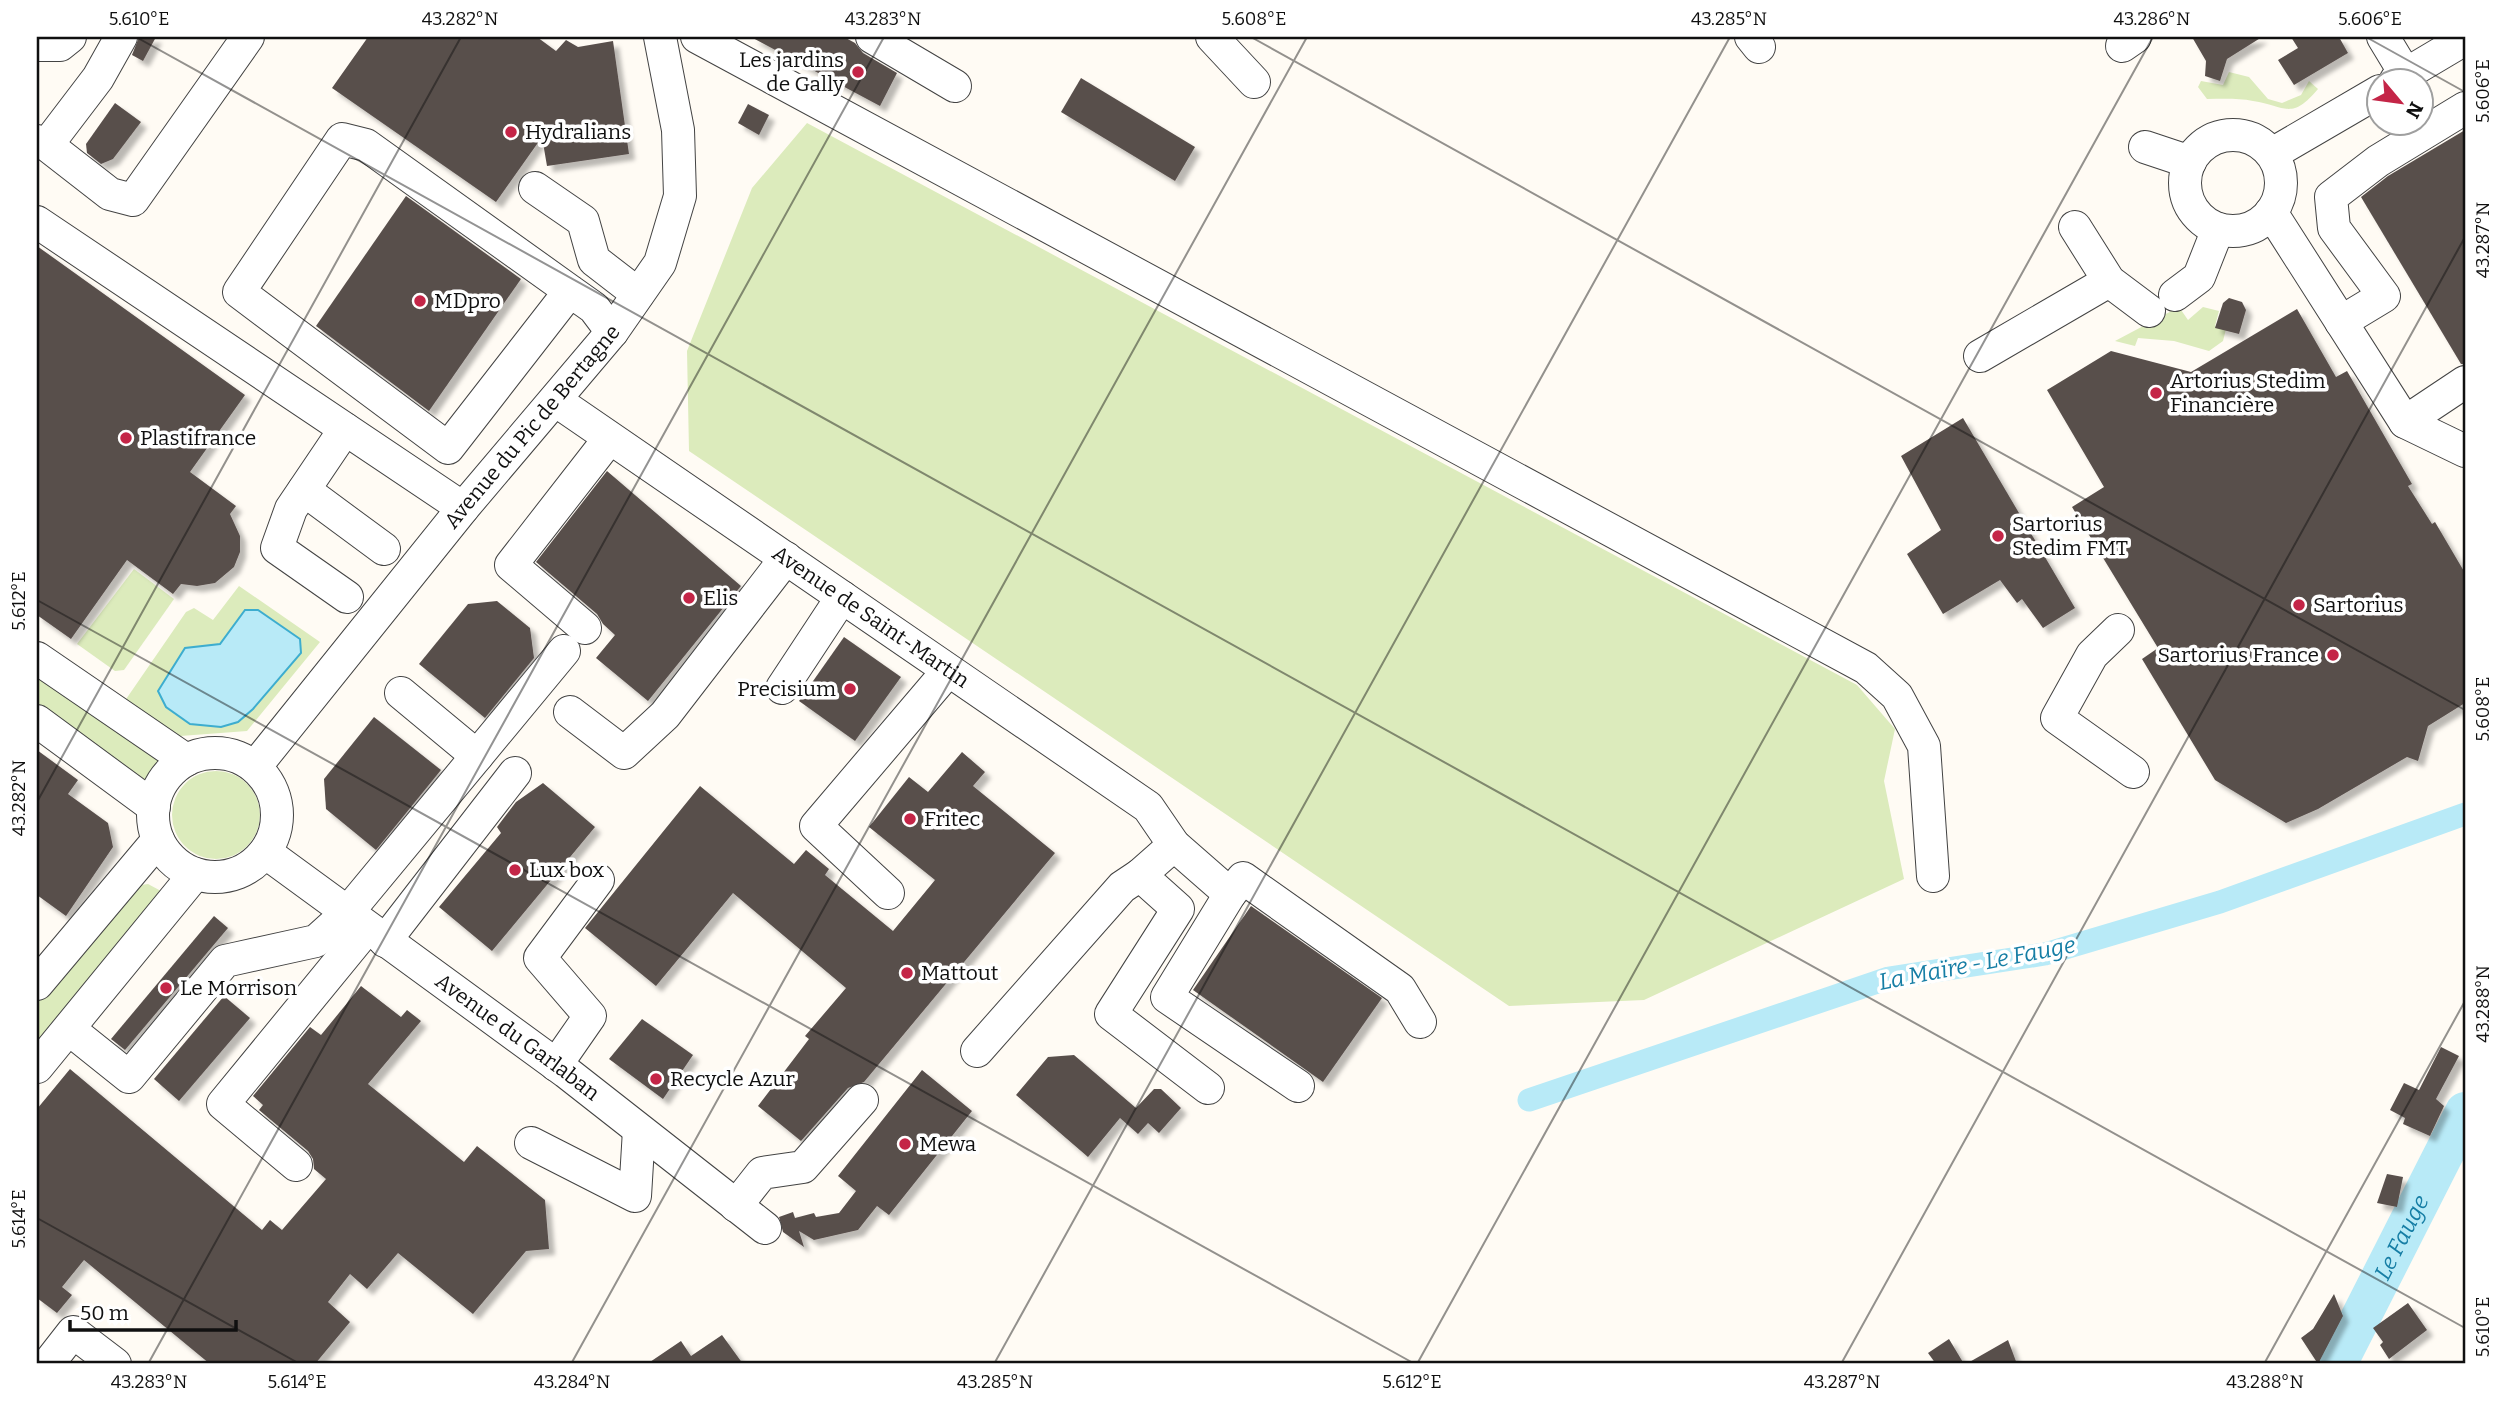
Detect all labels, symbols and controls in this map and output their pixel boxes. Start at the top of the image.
text: 5.610°E [109,8,169,30]
text: 43.282°N [422,8,498,30]
text: 43.283°N [845,8,921,30]
text: 5.608°E [1222,8,1286,30]
text: 43.285°N [1691,8,1767,30]
text: 43.286°N [2114,8,2190,30]
text: 5.606°E [2338,8,2402,30]
place label: Les jardins de Gally [739,47,845,97]
text: 5.606°E [2472,59,2494,123]
marker: Les jardins de Gally [850,64,866,80]
north arrow [2366,66,2436,136]
text: N [2401,98,2428,122]
place label: Hydralians [525,119,631,145]
marker: Hydralians [503,124,519,140]
text: 43.287°N [2472,202,2494,278]
place label: MDpro [434,288,501,314]
marker: MDpro [412,293,428,309]
street label: Avenue du Pic de Bertagne [439,319,626,534]
place label: Artorius Stedim Financière [2170,368,2326,418]
marker: Artorius Stedim Financière [2148,385,2164,401]
place label: Plastifrance [140,425,256,451]
marker: Plastifrance [118,430,134,446]
place label: Sartorius Stedim FMT [2012,511,2128,561]
marker: Sartorius Stedim FMT [1990,528,2006,544]
street label: Avenue de Saint-Martin [767,540,974,693]
text: 5.612°E [8,571,30,631]
place label: Elis [703,585,738,611]
marker: Elis [681,590,697,606]
place label: Sartorius [2313,592,2404,618]
marker: Sartorius [2291,597,2307,613]
place label: Sartorius France [2157,642,2319,668]
marker: Sartorius France [2325,647,2341,663]
place label: Precisium [737,676,836,702]
text: 5.608°E [2472,677,2494,741]
marker: Precisium [842,681,858,697]
text: 43.282°N [8,760,30,836]
place label: Fritec [924,806,981,832]
marker: Fritec [902,811,918,827]
place label: Lux box [529,857,604,883]
marker: Lux box [507,862,523,878]
water label: La Maïre - Le Fauge [1876,930,2078,996]
place label: Mattout [921,960,999,986]
marker: Mattout [899,965,915,981]
text: 43.288°N [2472,965,2494,1043]
street label: Avenue du Garlaban [430,968,605,1106]
place label: Le Morrison [180,975,297,1001]
marker: Le Morrison [158,980,174,996]
place label: Recycle Azur [670,1066,795,1092]
marker: Recycle Azur [648,1071,664,1087]
place label: Mewa [919,1131,977,1157]
marker: Mewa [897,1136,913,1152]
text: 5.614°E [8,1189,30,1249]
water label: Le Fauge [2368,1190,2435,1285]
scale bar [70,1289,236,1333]
text: 5.610°E [2472,1297,2494,1357]
text: 50 m [80,1300,129,1326]
text: 43.283°N [111,1371,187,1393]
text: 5.614°E [267,1371,327,1393]
text: 43.284°N [534,1371,610,1393]
text: 43.285°N [957,1371,1033,1393]
text: 5.612°E [1382,1371,1442,1393]
text: 43.287°N [1804,1371,1880,1393]
text: 43.288°N [2226,1371,2304,1393]

